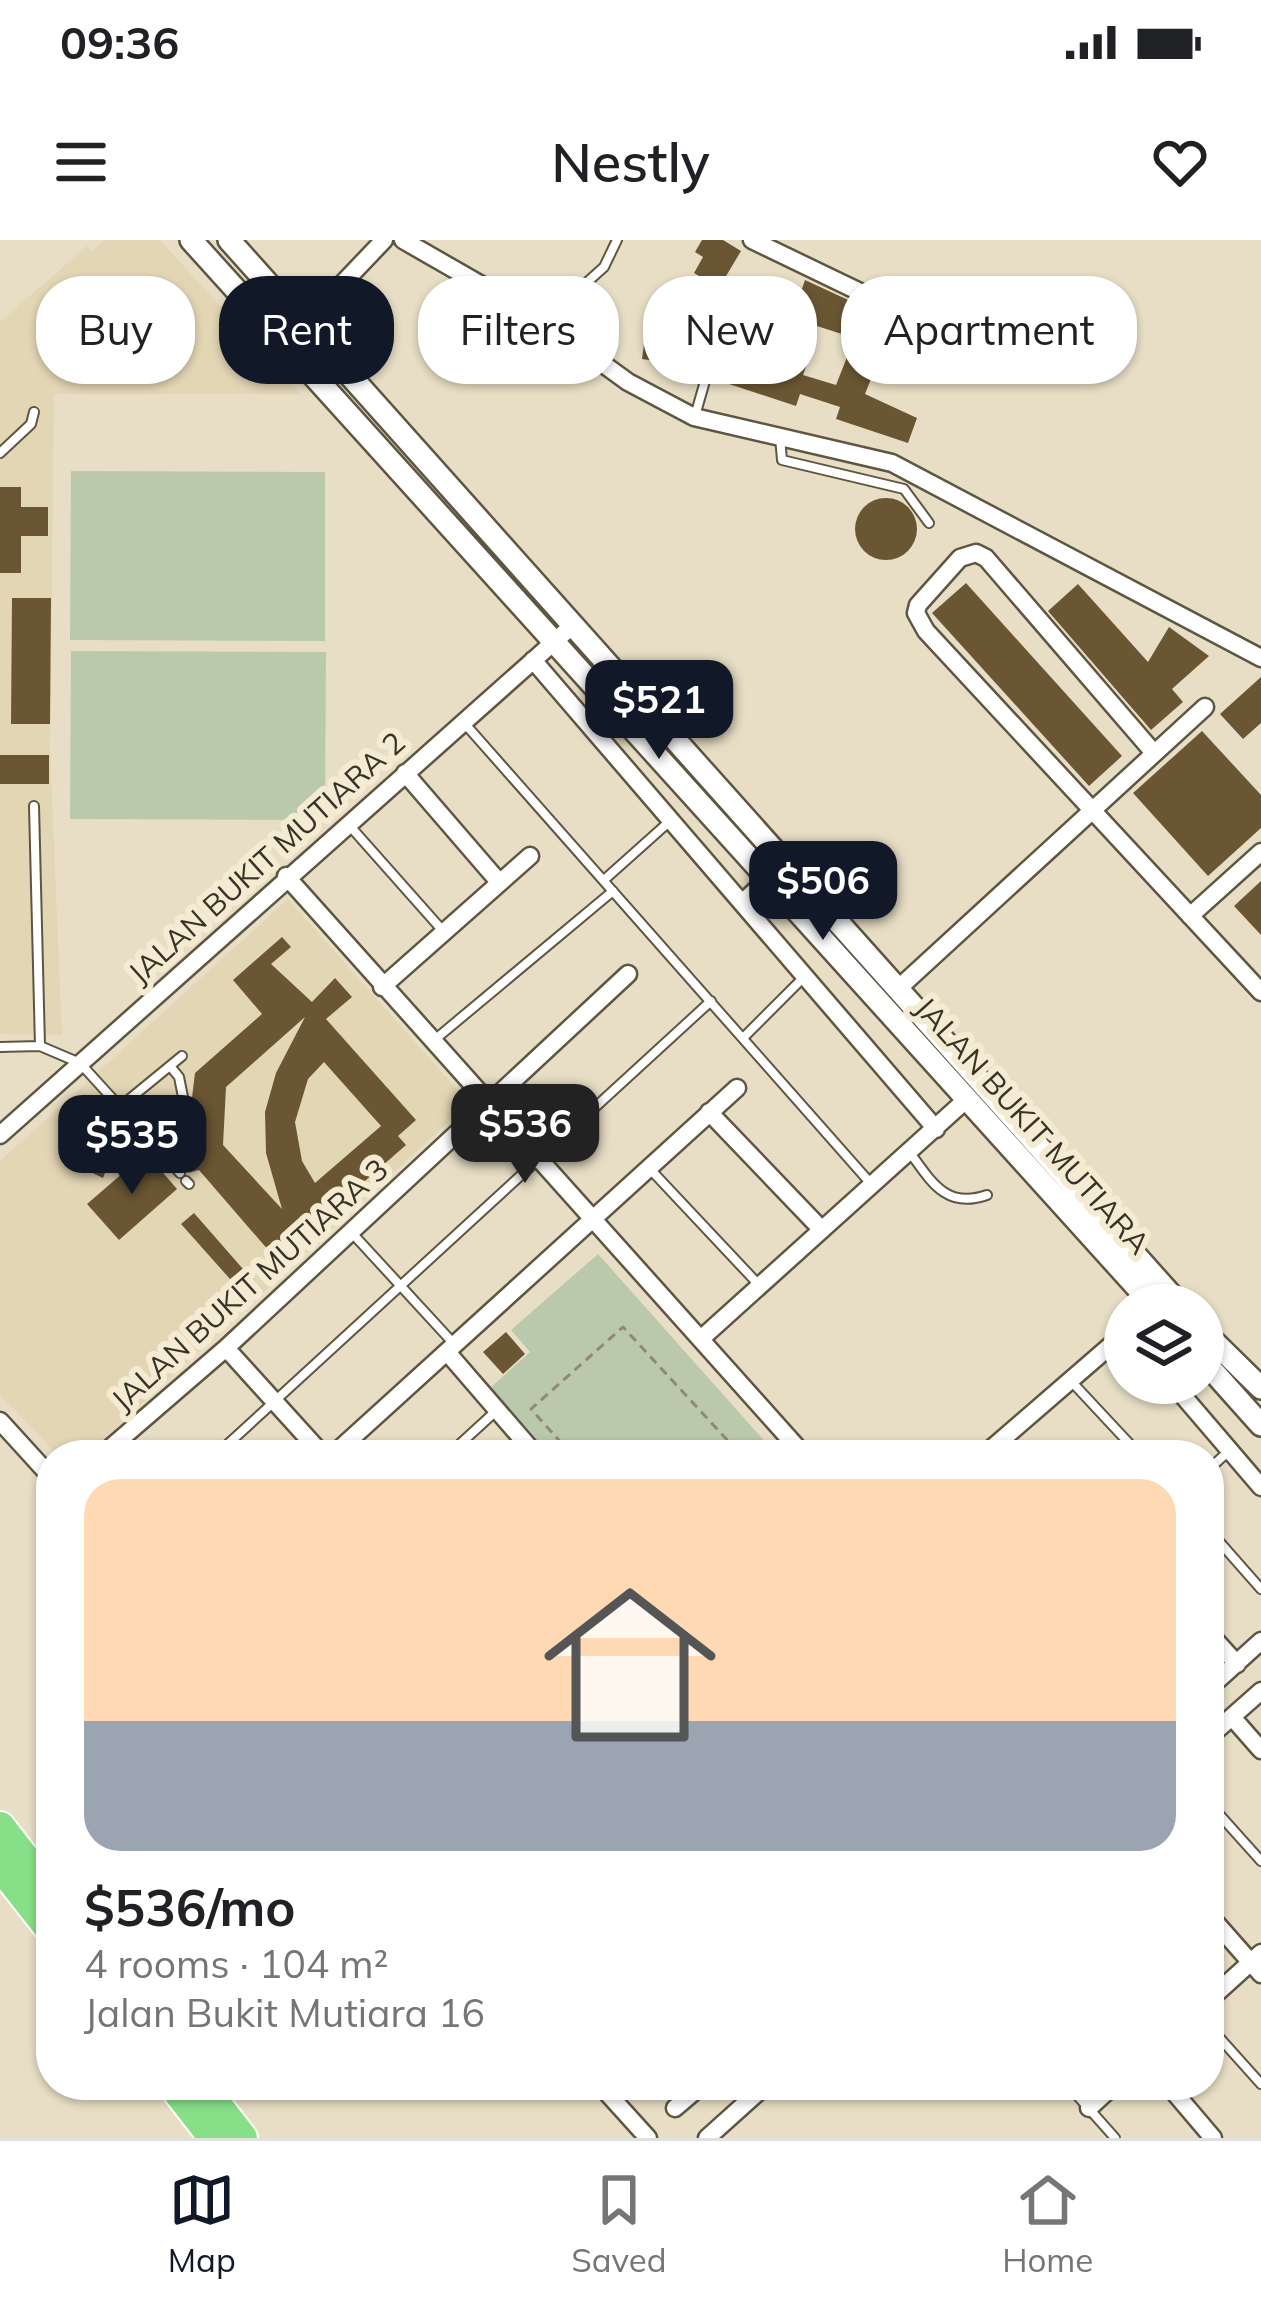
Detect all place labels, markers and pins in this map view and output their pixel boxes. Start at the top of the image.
pin: $521 [588,660,730,762]
pin: $506 [752,841,894,943]
pin: $536 [454,1084,596,1186]
pin: $535 [61,1095,203,1197]

